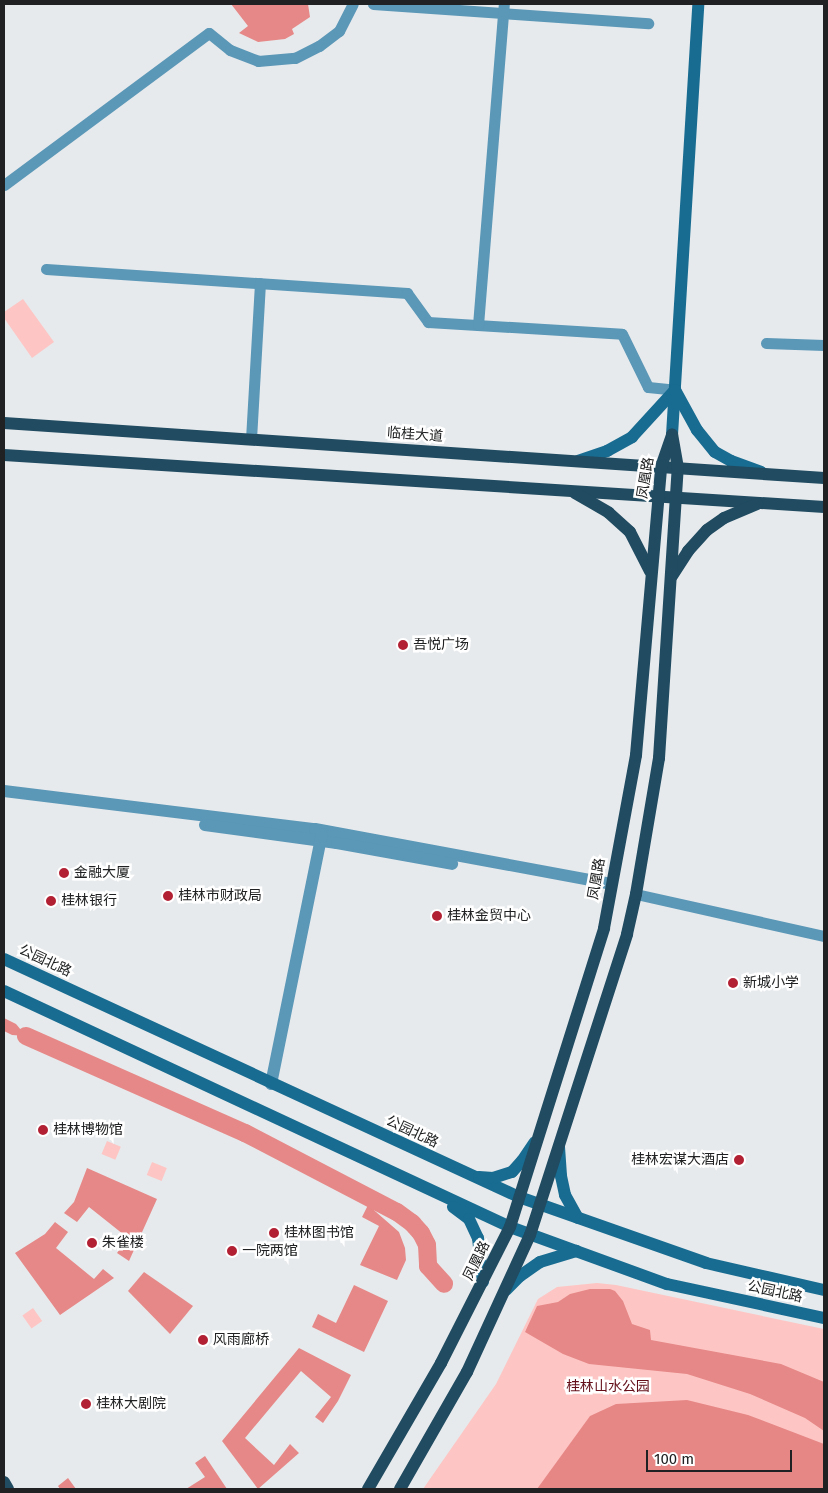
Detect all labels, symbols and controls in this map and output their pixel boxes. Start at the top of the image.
street label: 临桂大道 [386,425,444,445]
street label: 凤凰路 [634,456,658,500]
place label: 吾悦广场 [413,637,469,653]
marker: 吾悦广场 [397,639,409,651]
street label: 凤凰路 [585,857,609,901]
place label: 金融大厦 [74,865,130,881]
marker: 金融大厦 [58,867,70,879]
place label: 桂林市财政局 [178,888,262,904]
marker: 桂林市财政局 [162,890,174,902]
place label: 桂林银行 [61,893,117,909]
marker: 桂林银行 [45,895,57,907]
place label: 桂林金贸中心 [447,908,531,924]
marker: 桂林金贸中心 [431,910,443,922]
street label: 公园北路 [16,942,74,980]
place label: 新城小学 [743,975,799,991]
marker: 新城小学 [727,977,739,989]
street label: 公园北路 [383,1113,441,1151]
place label: 桂林博物馆 [53,1122,123,1138]
marker: 桂林博物馆 [37,1124,49,1136]
place label: 桂林宏谋大酒店 [631,1152,729,1168]
marker: 桂林宏谋大酒店 [733,1154,745,1166]
place label: 桂林图书馆 [284,1225,354,1241]
marker: 桂林图书馆 [268,1227,280,1239]
place label: 朱雀楼 [102,1235,144,1251]
marker: 朱雀楼 [86,1237,98,1249]
street label: 凤凰路 [460,1238,494,1284]
place label: 一院两馆 [242,1243,298,1259]
marker: 一院两馆 [226,1245,238,1257]
street label: 公园北路 [746,1278,804,1306]
place label: 风雨廊桥 [213,1332,269,1348]
marker: 风雨廊桥 [197,1334,209,1346]
park label: 桂林山水公园 [566,1379,650,1395]
place label: 桂林大剧院 [96,1396,166,1412]
marker: 桂林大剧院 [80,1398,92,1410]
scale bar [648,1440,794,1472]
text: 100 m [654,1450,694,1468]

